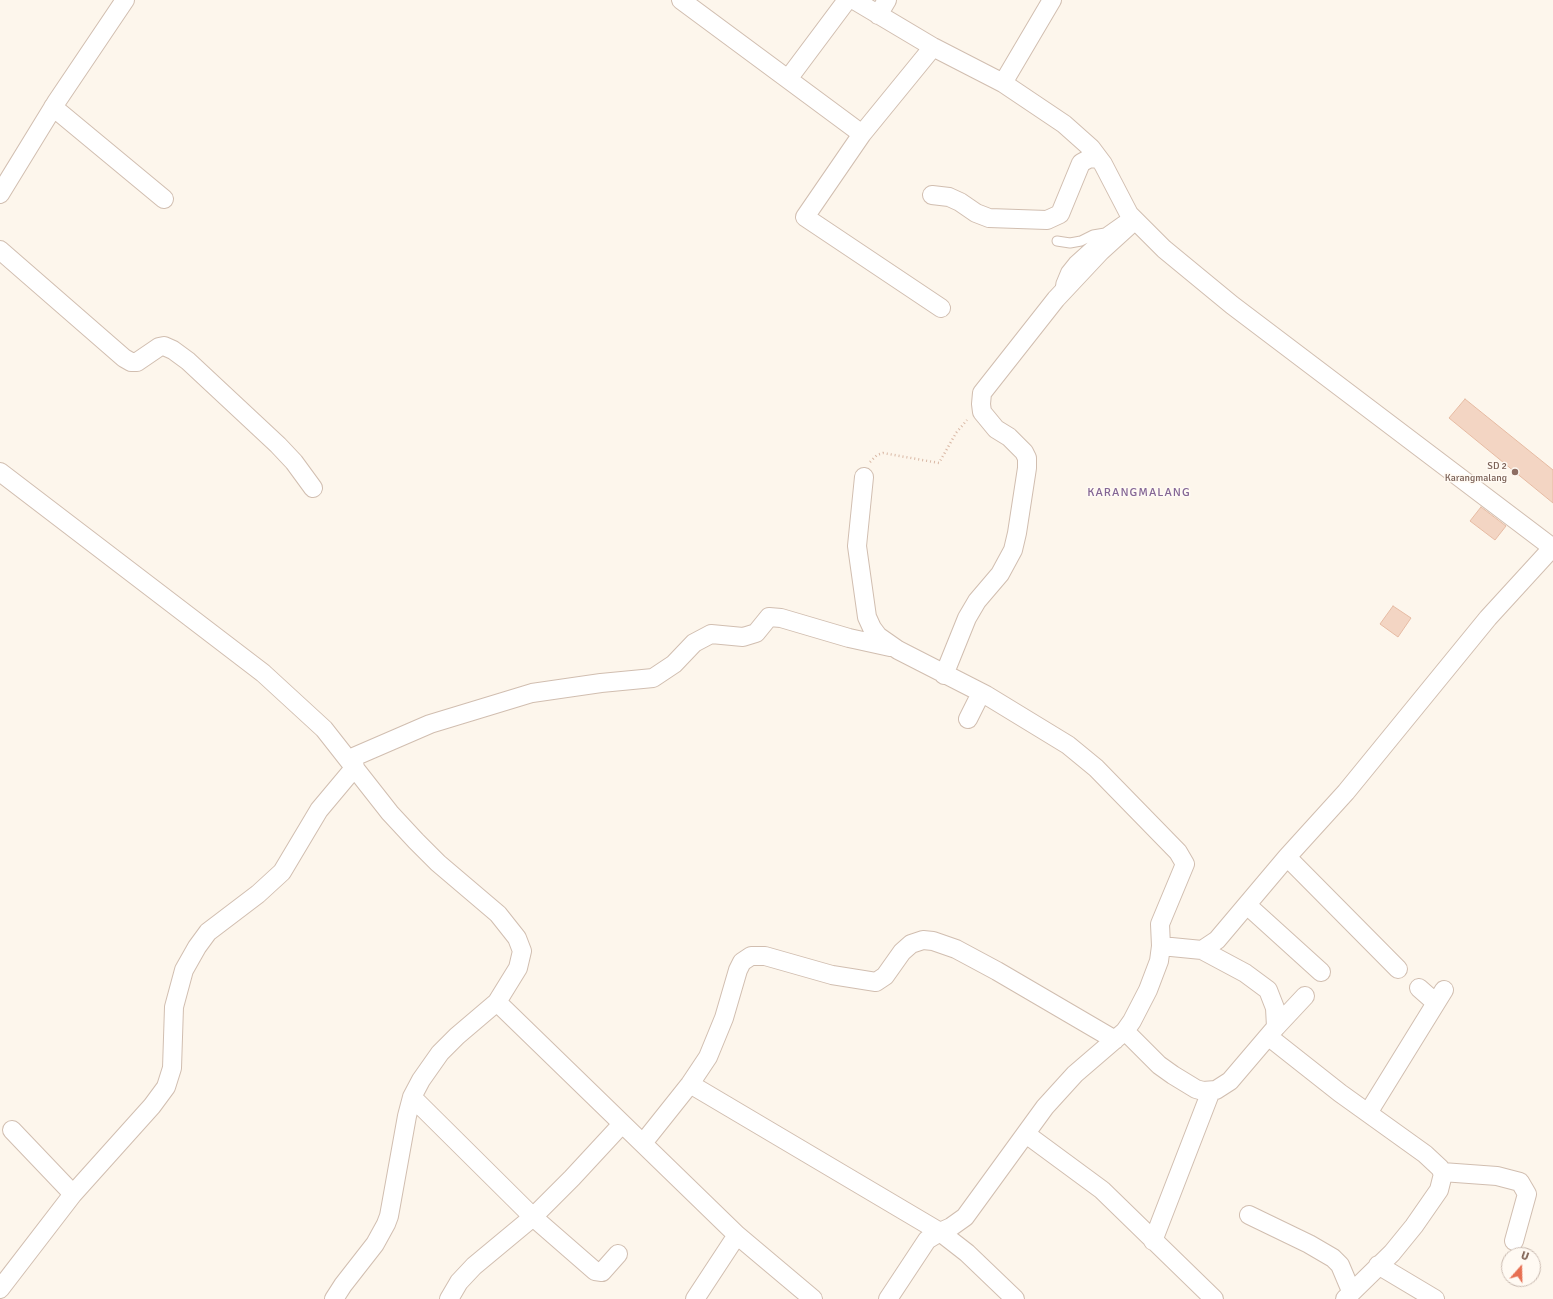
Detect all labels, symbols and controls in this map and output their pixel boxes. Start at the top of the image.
place label: SD 2 Karangmalang [1445,460,1507,484]
marker: SD 2 Karangmalang [1510,467,1520,477]
district label: KARANGMALANG [1087,486,1191,500]
north arrow [1501,1247,1541,1287]
text: U [1519,1249,1531,1264]

